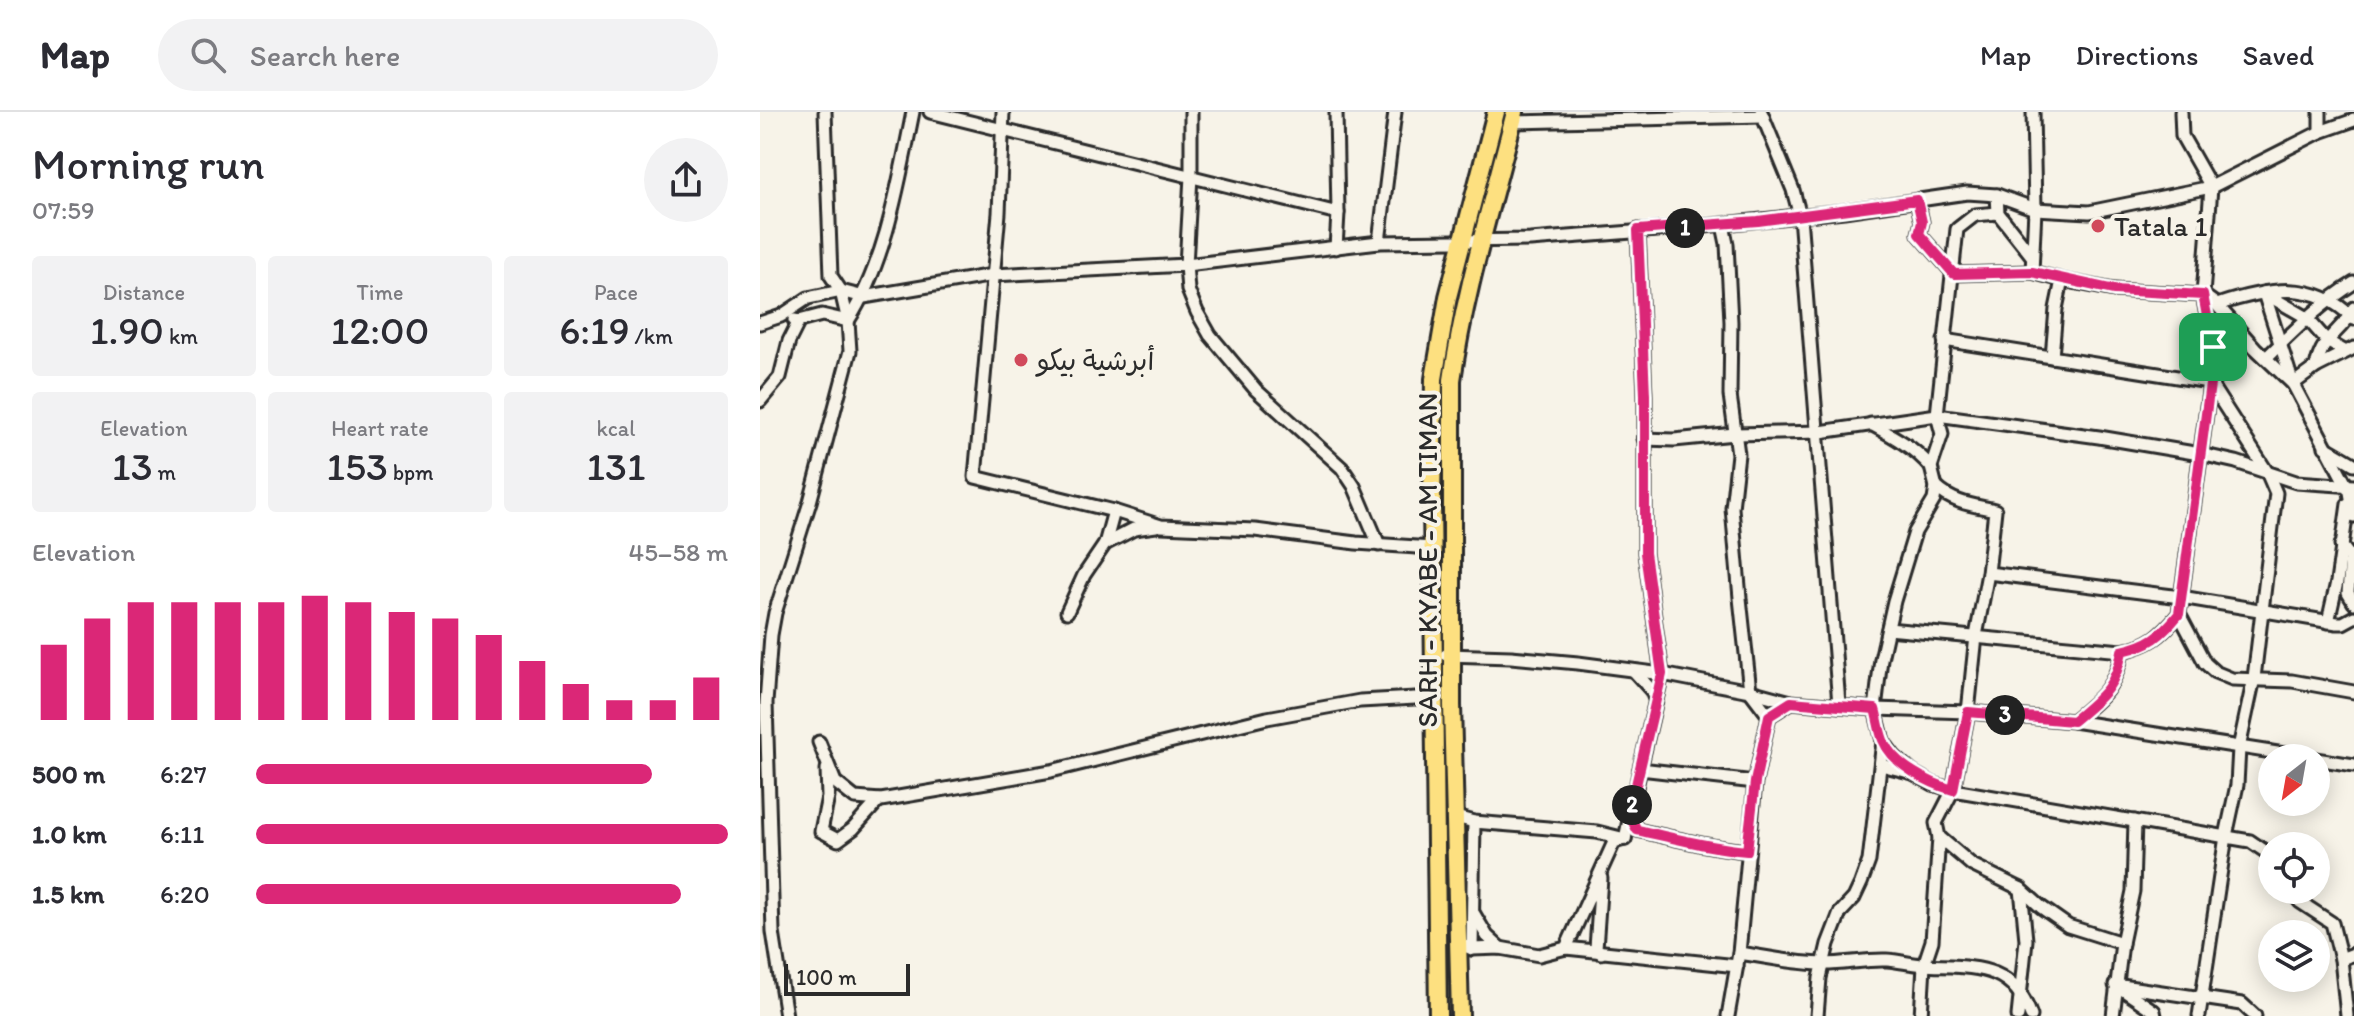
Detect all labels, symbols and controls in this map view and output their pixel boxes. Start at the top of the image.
search box [158,19,718,91]
text: Map [40,32,110,78]
icon: search [186,33,230,77]
text: Search here [250,37,400,74]
text: Map [1980,38,2031,72]
text: Directions [2075,38,2199,72]
text: Saved [2243,38,2314,72]
text: Morning run [32,137,265,190]
button: share [644,138,728,222]
text: 07:59 [32,194,95,226]
pin: 1 [1665,208,1705,248]
place label: Tatala 1 [2114,209,2207,243]
text: 1 [1680,214,1690,241]
marker: Tatala 1 [2089,217,2107,235]
text: Distance [103,279,185,306]
text: Time [357,279,403,306]
text: Pace [594,279,638,306]
text: 1.90 [90,306,164,354]
text: 12:00 [331,306,429,354]
text: 6:19 [559,306,630,354]
pin [2179,313,2247,381]
text: km [164,323,198,350]
text: /km [630,323,673,350]
icon: arrive [2191,325,2235,369]
place label: أبرشية بيكو [1035,343,1154,378]
marker: أبرشية بيكو [1012,351,1030,369]
street label: SARH - KYABE - AM TIMAN [1410,393,1444,727]
text: Elevation [100,415,188,442]
text: Heart rate [331,415,429,442]
text: kcal [596,415,636,442]
text: 13 [112,442,152,490]
text: 153 [326,442,388,490]
text: 131 [587,442,645,490]
text: m [152,459,176,486]
text: bpm [388,459,434,486]
text: Elevation [32,536,135,568]
text: 45–58 m [629,536,728,568]
pin: 3 [1985,695,2025,735]
text: 3 [1999,701,2011,728]
north arrow [2258,744,2330,816]
map controls [2258,744,2330,992]
text: 500 m [32,758,105,790]
text: 6:27 [160,758,207,790]
pin: 2 [1612,785,1652,825]
text: 2 [1626,791,1638,818]
text: 1.0 km [32,818,107,850]
text: 6:11 [160,818,204,850]
button: locate [2258,832,2330,904]
text: 1.5 km [32,878,104,910]
text: 6:20 [160,878,210,910]
button: layers [2258,920,2330,992]
scale bar [784,960,910,996]
text: 100 m [796,964,857,991]

